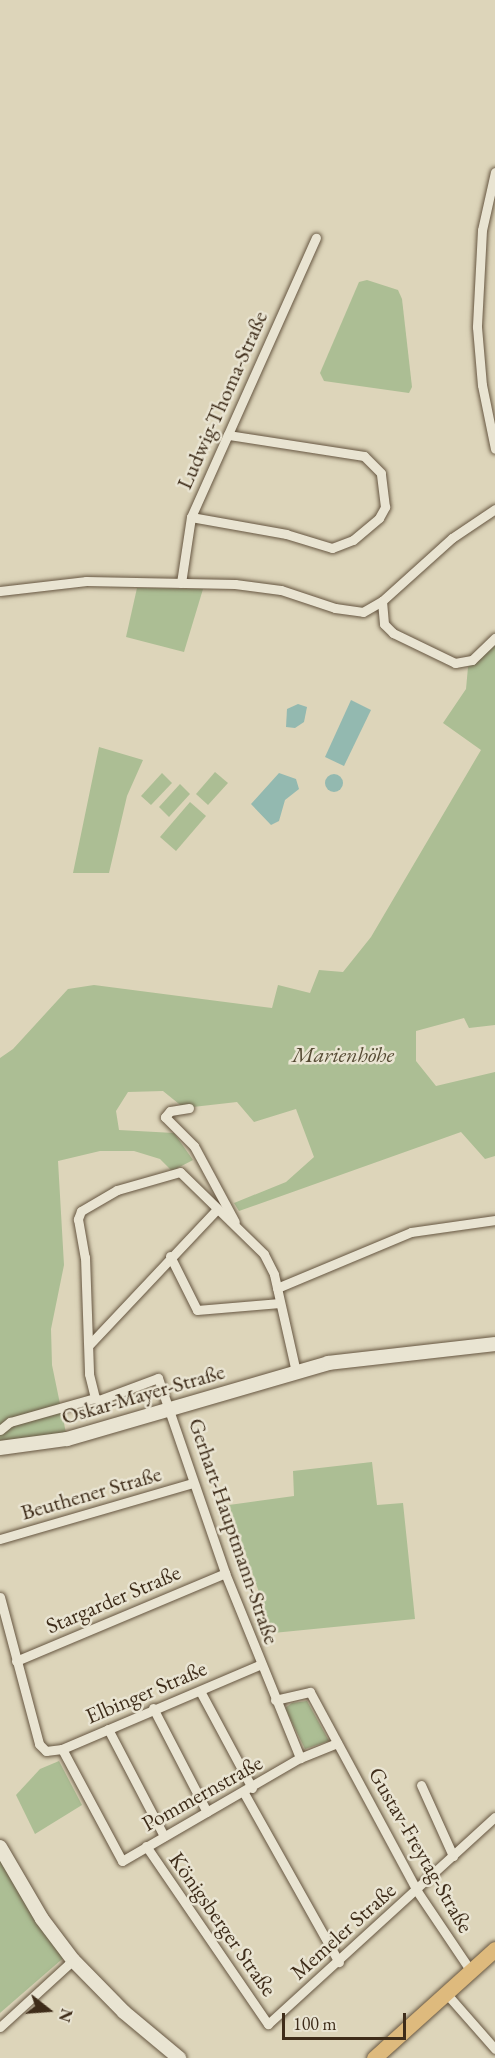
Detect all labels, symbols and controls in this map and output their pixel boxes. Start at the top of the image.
street label: Ludwig-Thoma-Straße [171,307,273,493]
park label: Marienhöhe [292,1042,394,1068]
street label: Oskar-Mayer-Straße [58,1358,228,1430]
street label: Gerhart-Hauptmann-Straße [183,1415,285,1647]
street label: Beuthener Straße [18,1460,164,1526]
street label: Stargarder Straße [42,1559,184,1639]
street label: Elbinger Straße [82,1655,210,1729]
street label: Pommernstraße [137,1749,267,1837]
street label: Gustav-Freytag-Straße [363,1763,479,1937]
street label: Königsberger Straße [164,1847,282,2001]
street label: Memeler Straße [285,1877,401,1985]
north arrow [18,1980,78,2040]
scale bar [285,2001,410,2039]
text: N [54,2006,78,2025]
text: 100 m [293,2012,337,2035]

